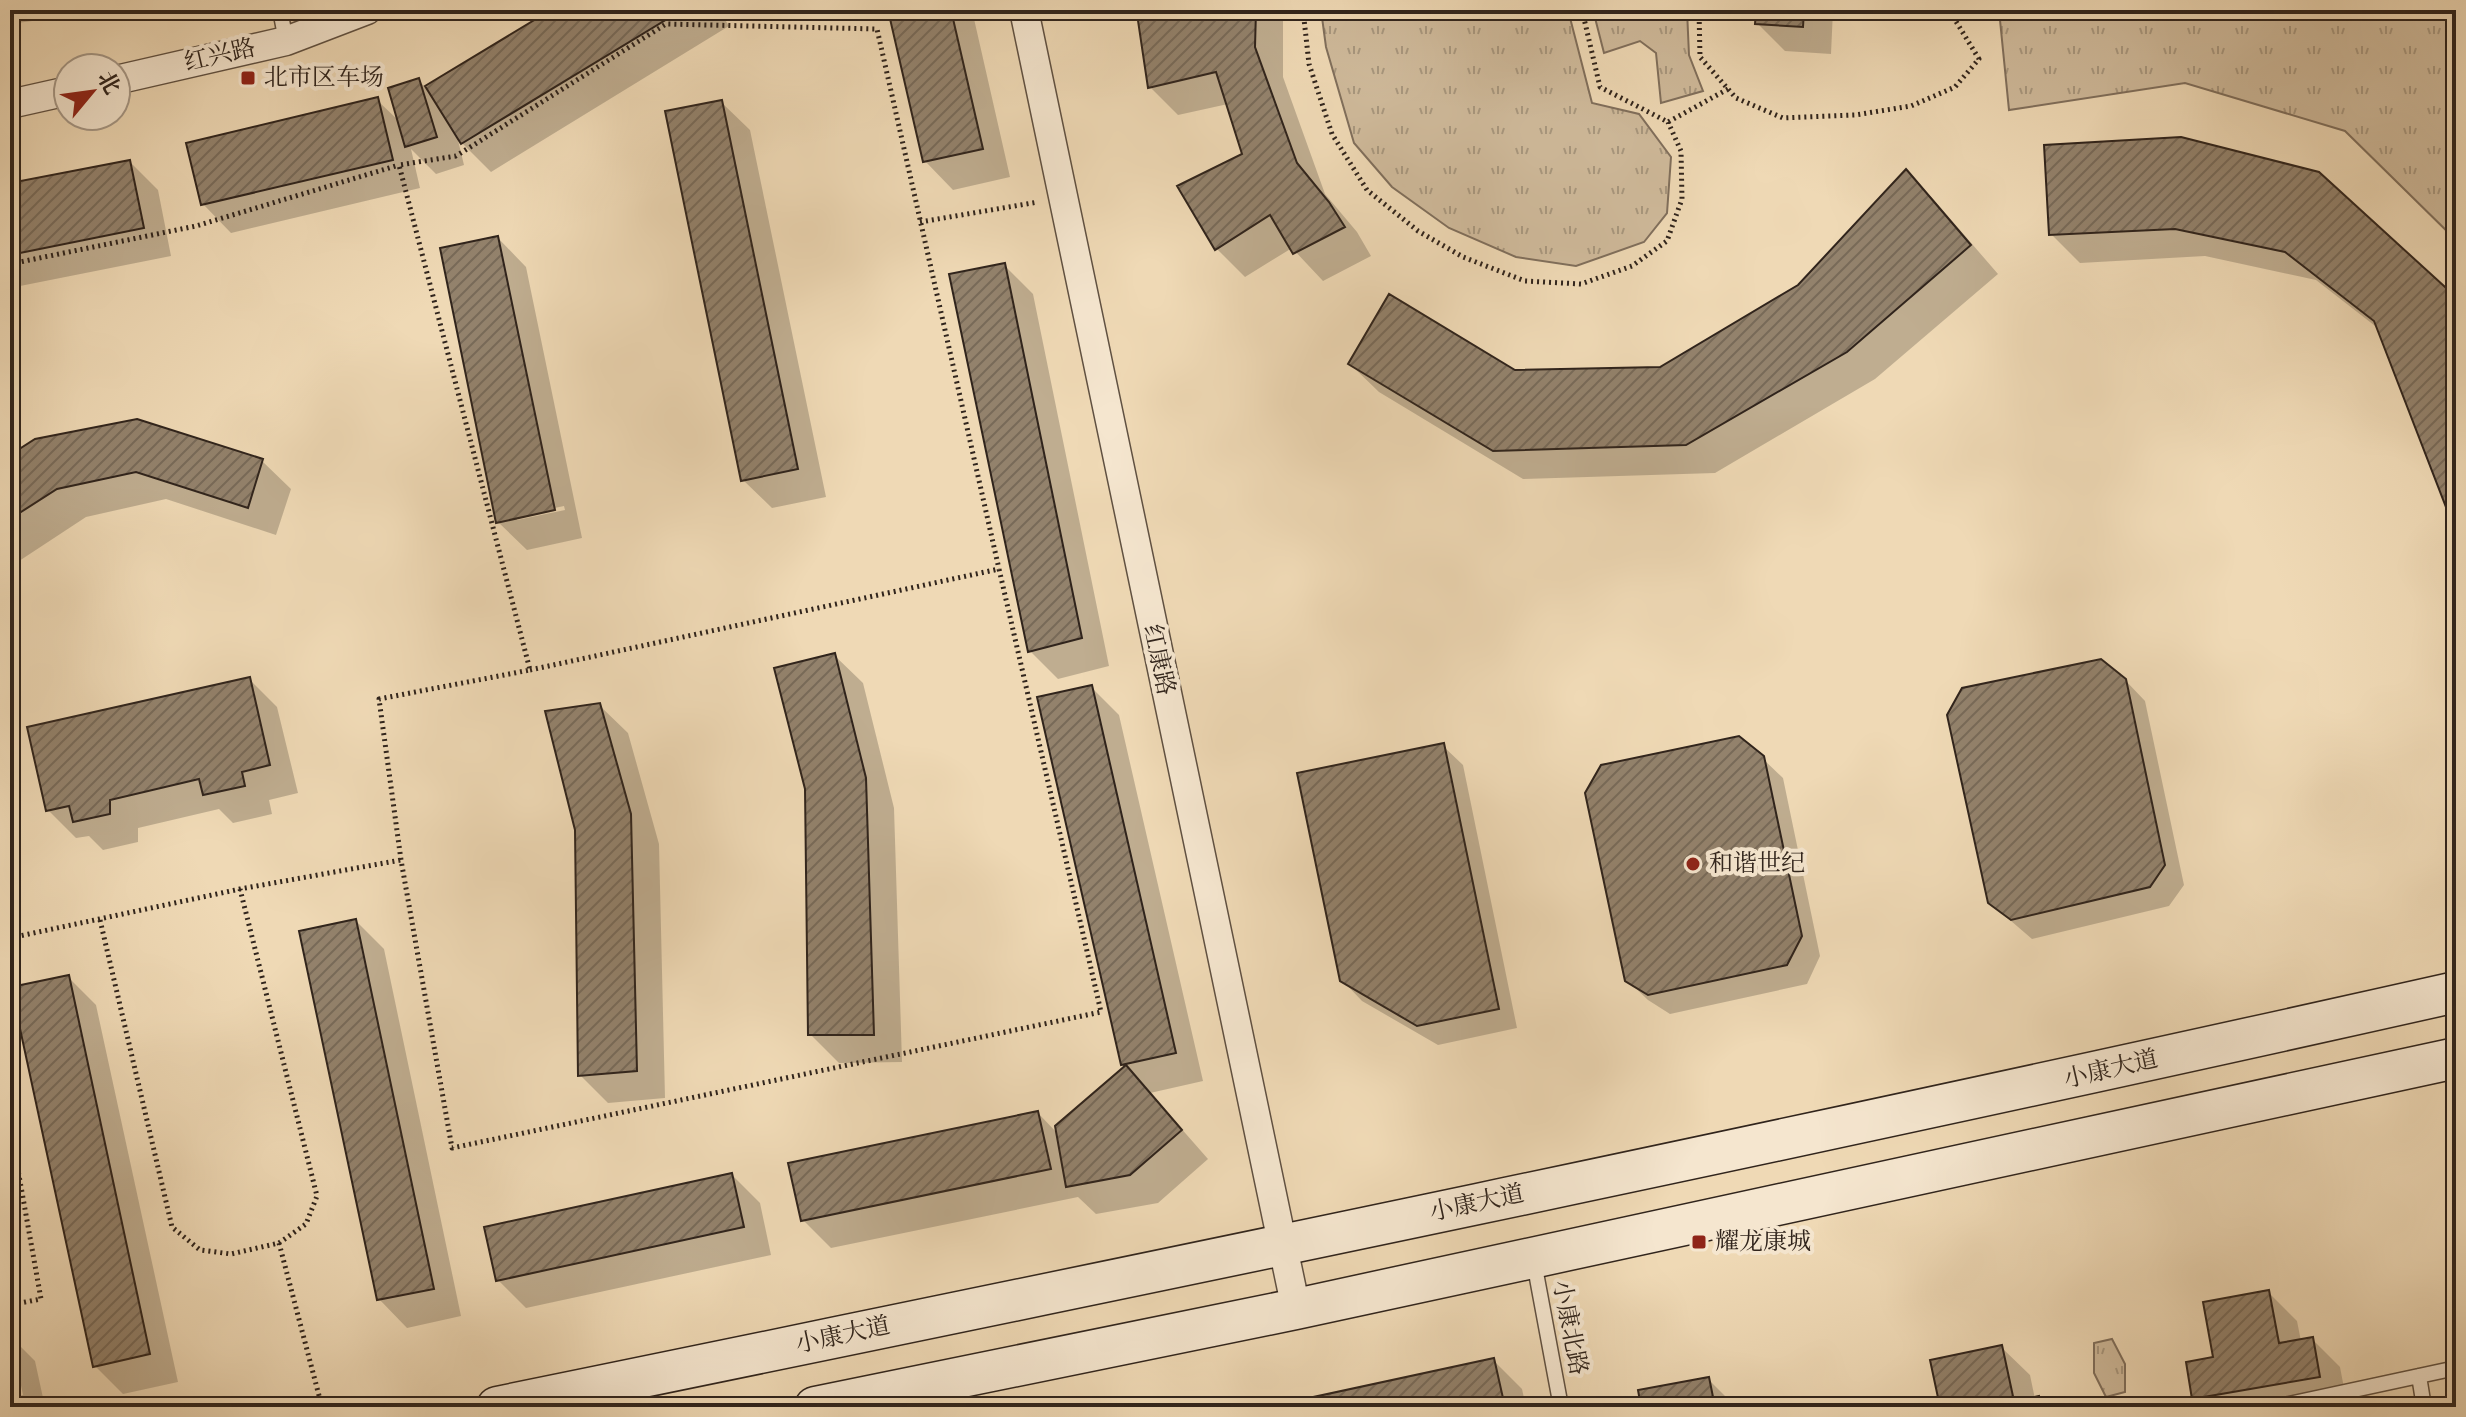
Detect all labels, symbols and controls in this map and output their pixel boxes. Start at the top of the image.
street label: 红兴路 [181,33,259,79]
north arrow [52,52,132,132]
place label: 北市区车场 [264,63,384,94]
text: 北 [90,67,125,100]
marker: 北市区车场 [239,69,257,87]
street label: 红康路 [1135,622,1181,698]
place label: 和谐世纪 [1709,849,1805,880]
marker: 和谐世纪 [1684,855,1702,873]
street label: 小康大道 [2061,1044,2161,1096]
street label: 小康大道 [1427,1179,1527,1229]
place label: 耀龙康城 [1715,1227,1811,1258]
marker: 耀龙康城 [1690,1233,1708,1251]
street label: 小康北路 [1545,1278,1593,1378]
street label: 小康大道 [793,1311,893,1361]

